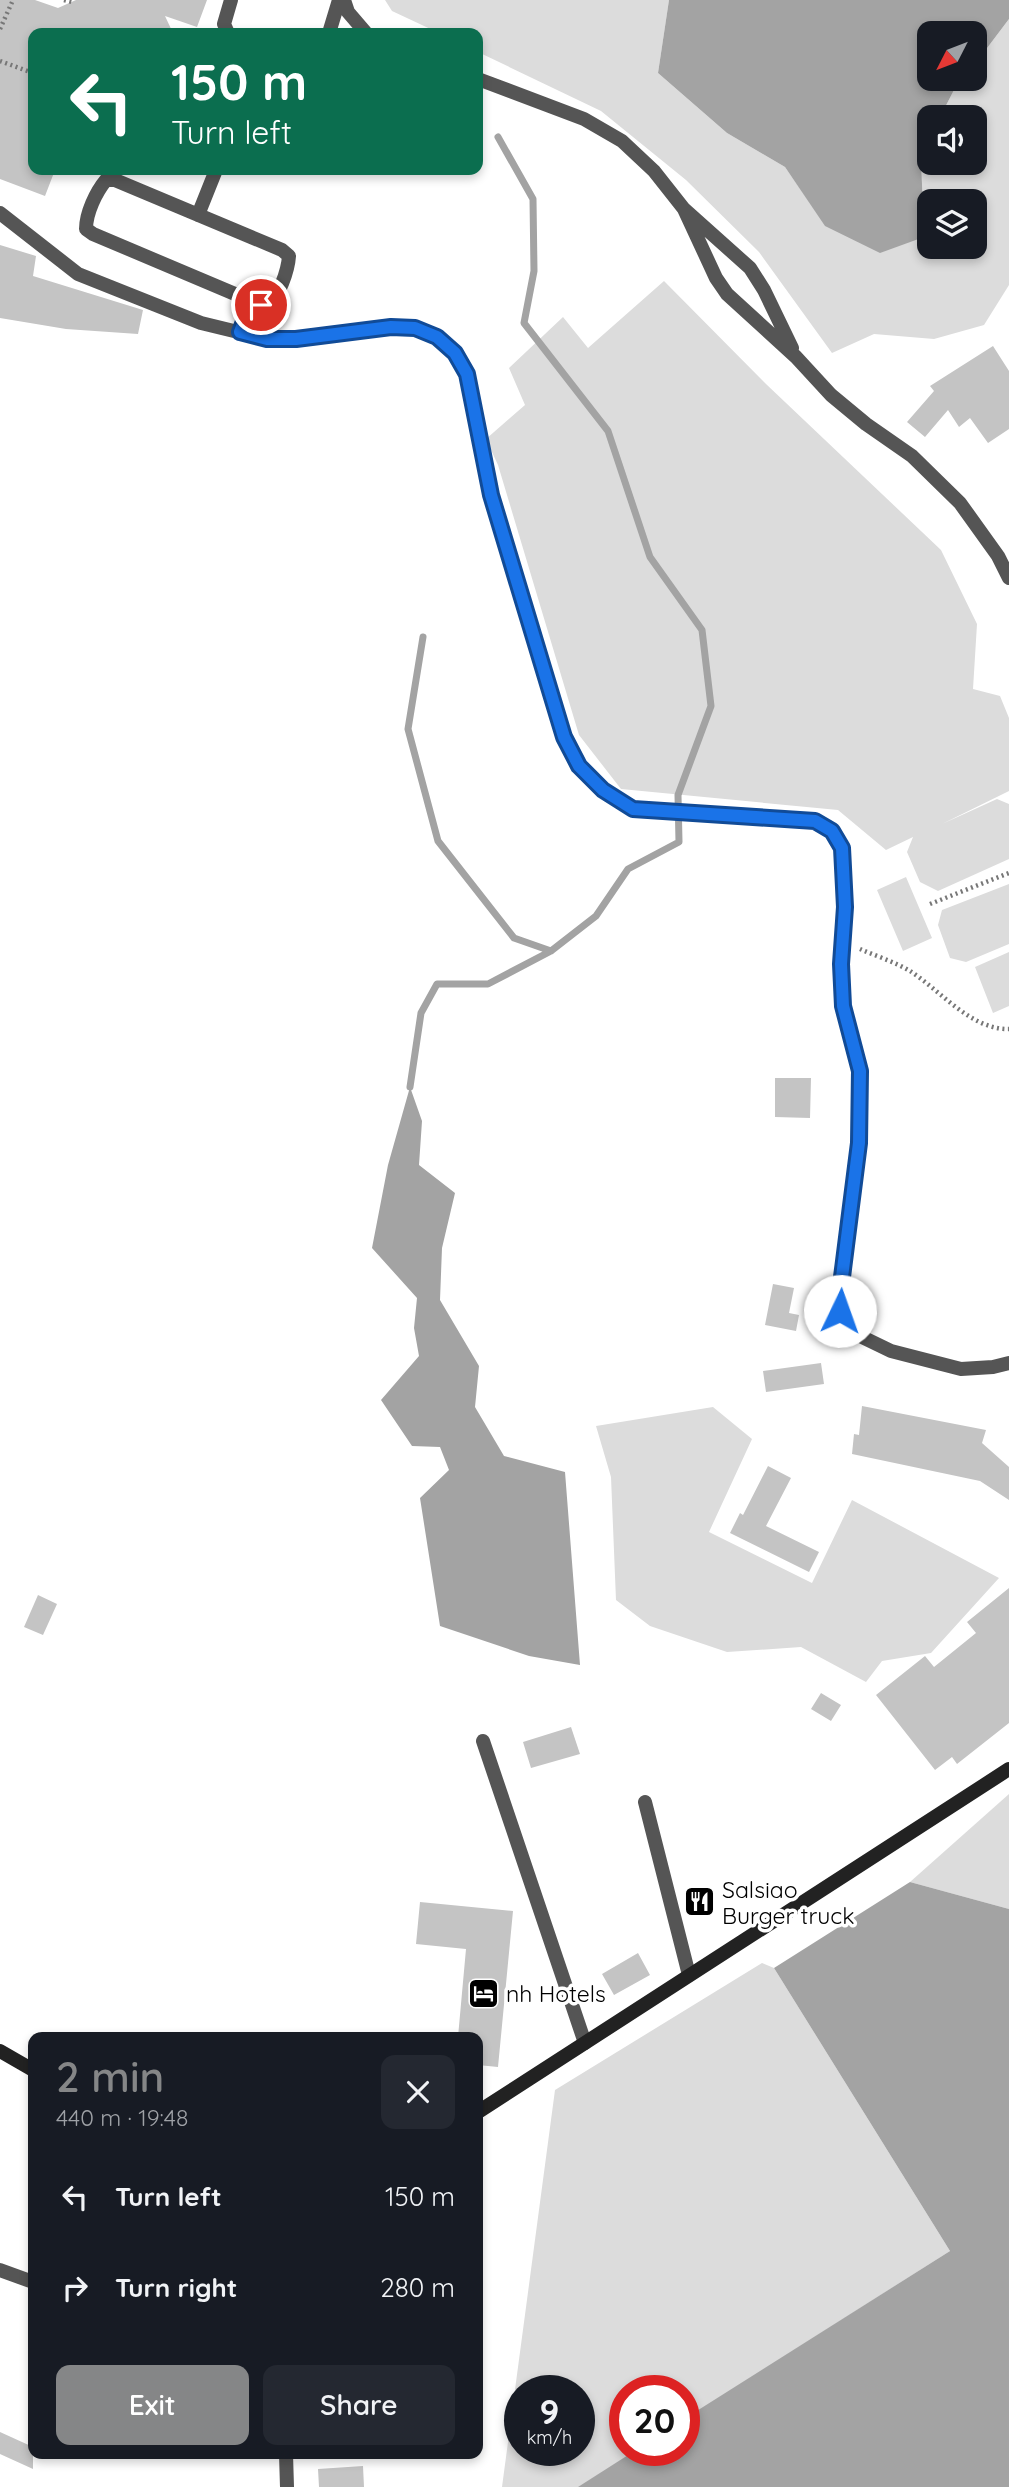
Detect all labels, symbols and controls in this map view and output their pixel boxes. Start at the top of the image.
north arrow [917,21,987,91]
map controls [917,21,987,259]
text: 150 m [171,51,307,112]
icon: left [56,56,147,147]
button: sound [917,105,987,175]
text: Turn left [171,112,292,152]
button: layers [917,189,987,259]
pin [231,275,291,335]
icon: arrive [242,286,280,324]
position arrow [803,1274,877,1348]
place label: Salsiao Burger truck [722,1875,855,1930]
restaurant icon: Salsiao Burger truck [682,1885,716,1919]
hotel icon: nh Hotels [466,1976,500,2010]
place label: nh Hotels [506,1979,606,2008]
text: 2 min [56,2050,164,2103]
button: close [381,2055,455,2129]
text: 440 m · 19:48 [56,2103,188,2132]
icon: left [56,2178,94,2216]
text: Turn left [115,2180,222,2213]
text: 150 m [385,2180,455,2213]
icon: right [56,2269,94,2307]
text: Turn right [115,2271,237,2304]
text: 280 m [380,2271,455,2304]
button: Exit [56,2365,249,2445]
button: Share [263,2365,455,2445]
speed limit sign: 20 [609,2375,700,2466]
text: 9 [540,2389,559,2433]
text: km/h [527,2426,572,2449]

